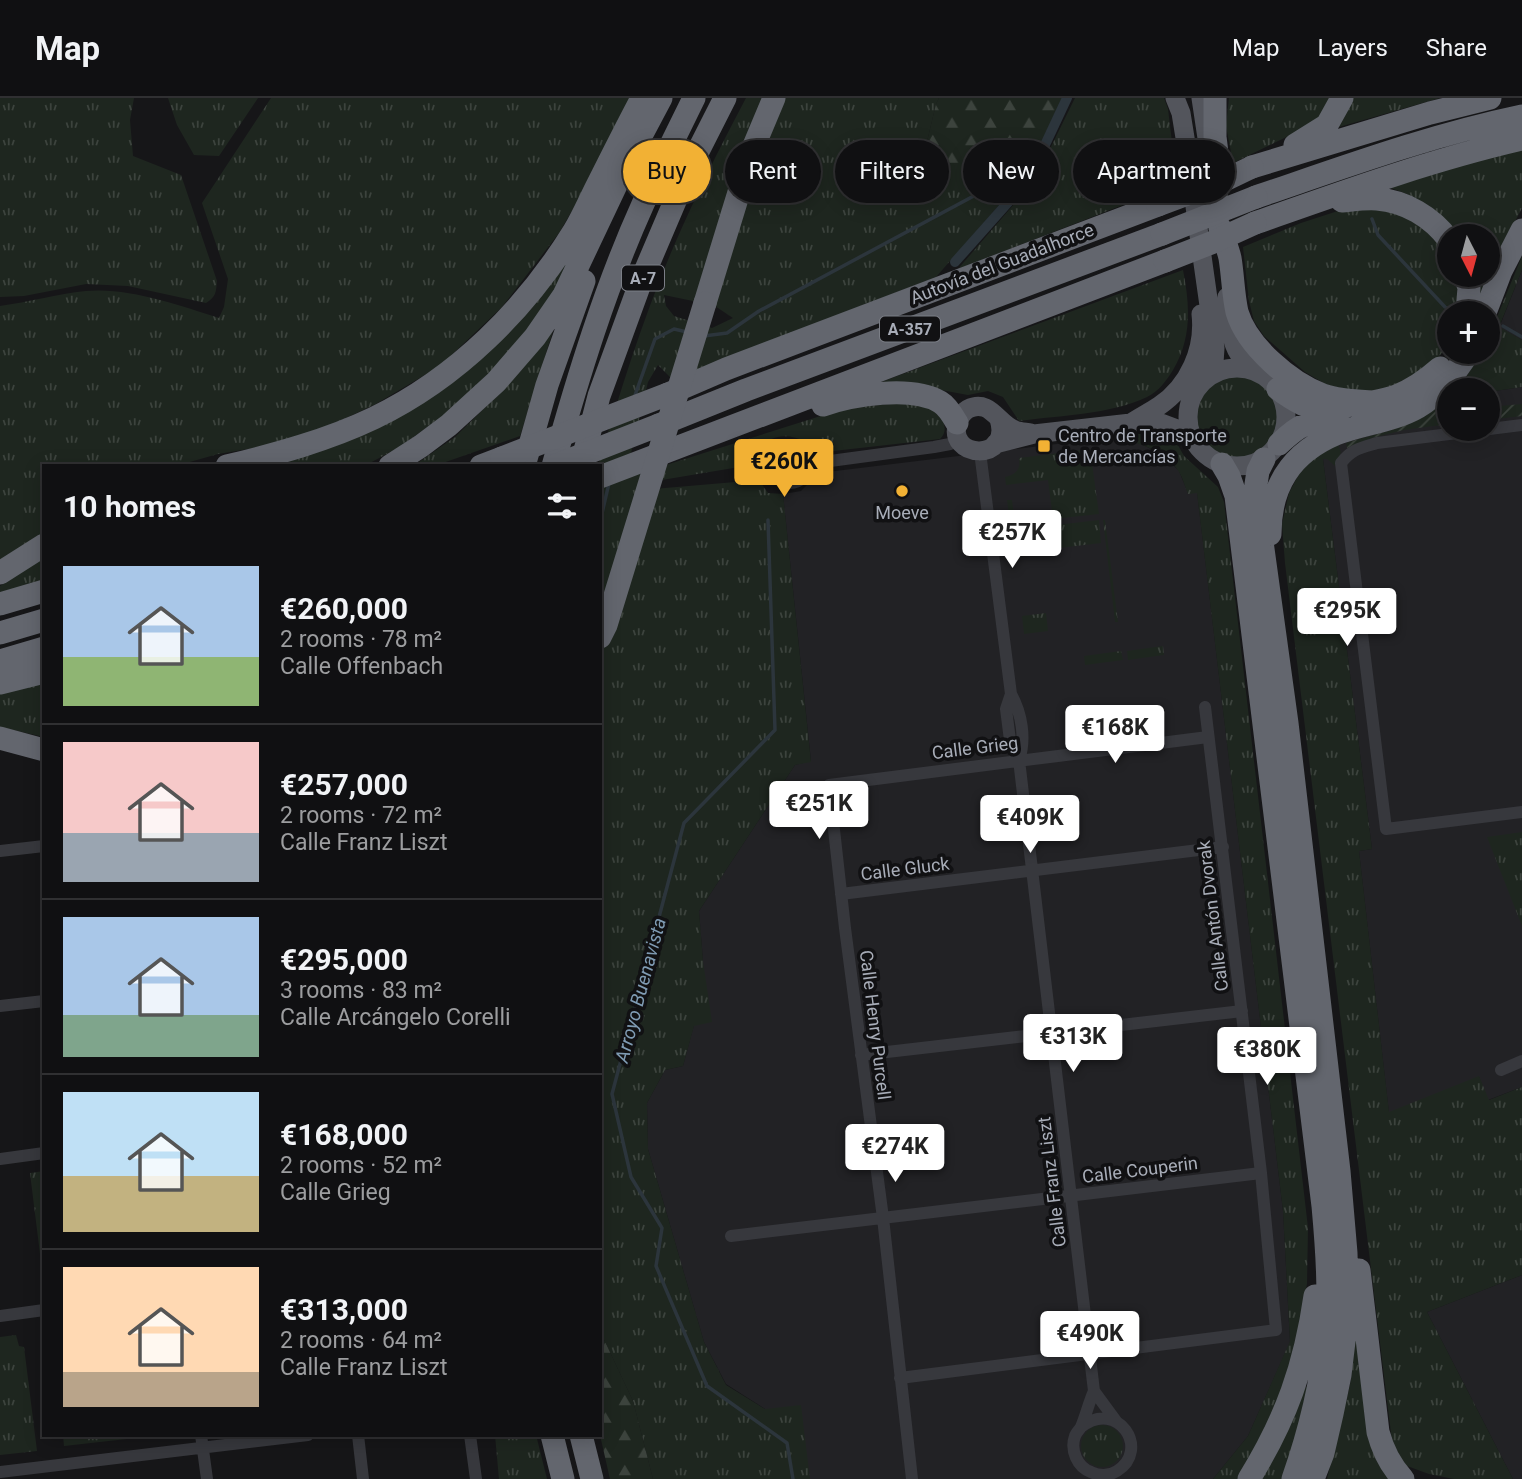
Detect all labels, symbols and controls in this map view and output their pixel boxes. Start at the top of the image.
text: Map [35,29,100,68]
text: Map [1232,34,1280,62]
text: Layers [1318,34,1388,62]
text: Share [1426,34,1487,62]
chip: Buy [623,140,711,203]
chip: Rent [725,140,821,203]
chip: Filters [835,140,949,203]
chip: New [963,140,1059,203]
chip: Apartment [1073,140,1235,203]
street label: Autovía del Guadalhorce [907,219,1096,308]
north arrow [1437,224,1500,287]
map controls [1437,224,1500,441]
road number: A-7 [622,266,664,290]
button: + [1437,301,1500,364]
road number: A-357 [880,316,940,342]
button: − [1437,378,1500,441]
place label: Centro de Transporte de Mercancías [1058,425,1227,467]
marker: Centro de Transporte de Mercancías [1036,438,1052,454]
pin: €260K [735,440,833,499]
text: €260K [750,448,818,475]
marker: Moeve [894,483,910,499]
icon: filters [543,487,581,525]
text: 10 homes [63,489,196,524]
place label: Moeve [875,502,929,523]
pin: €257K [963,510,1061,570]
text: €257K [978,519,1046,546]
pin: €295K [1298,588,1396,648]
text: €260,000 [280,591,408,626]
icon: home [119,594,203,678]
text: €295K [1313,597,1381,624]
text: 2 rooms · 78 m² [280,626,442,653]
text: Calle Offenbach [280,653,443,680]
pin: €168K [1066,706,1164,765]
text: €168K [1081,714,1149,741]
street label: Calle Grieg [931,732,1019,763]
text: €257,000 [280,767,408,802]
icon: home [119,770,203,854]
pin: €251K [770,782,868,841]
text: €251K [785,790,853,817]
pin: €409K [981,796,1079,855]
text: 2 rooms · 72 m² [280,802,442,829]
text: €409K [996,804,1064,831]
text: Calle Franz Liszt [280,829,447,856]
street label: Calle Antón Dvorak [1193,839,1232,993]
street label: Calle Gluck [859,853,951,884]
water label: Arroyo Buenavista [610,915,671,1066]
text: €295,000 [280,942,408,977]
icon: home [119,945,203,1029]
street label: Calle Henry Purcell [856,949,895,1101]
text: 3 rooms · 83 m² [280,977,442,1004]
text: Calle Arcángelo Corelli [280,1004,511,1031]
pin: €313K [1024,1014,1122,1074]
text: €313K [1039,1023,1107,1050]
pin: €380K [1218,1028,1316,1087]
text: €380K [1233,1036,1301,1063]
street label: Calle Franz Liszt [1033,1116,1070,1248]
text: €168,000 [280,1117,408,1152]
icon: home [119,1120,203,1204]
pin: €274K [846,1124,944,1184]
text: €274K [861,1133,929,1160]
text: 2 rooms · 52 m² [280,1152,442,1179]
street label: Calle Couperin [1081,1152,1199,1187]
text: Calle Grieg [280,1179,391,1206]
text: €313,000 [280,1292,408,1327]
icon: home [119,1295,203,1379]
pin: €490K [1041,1312,1139,1371]
text: €490K [1056,1320,1124,1347]
text: 2 rooms · 64 m² [280,1327,442,1354]
text: Calle Franz Liszt [280,1354,447,1381]

